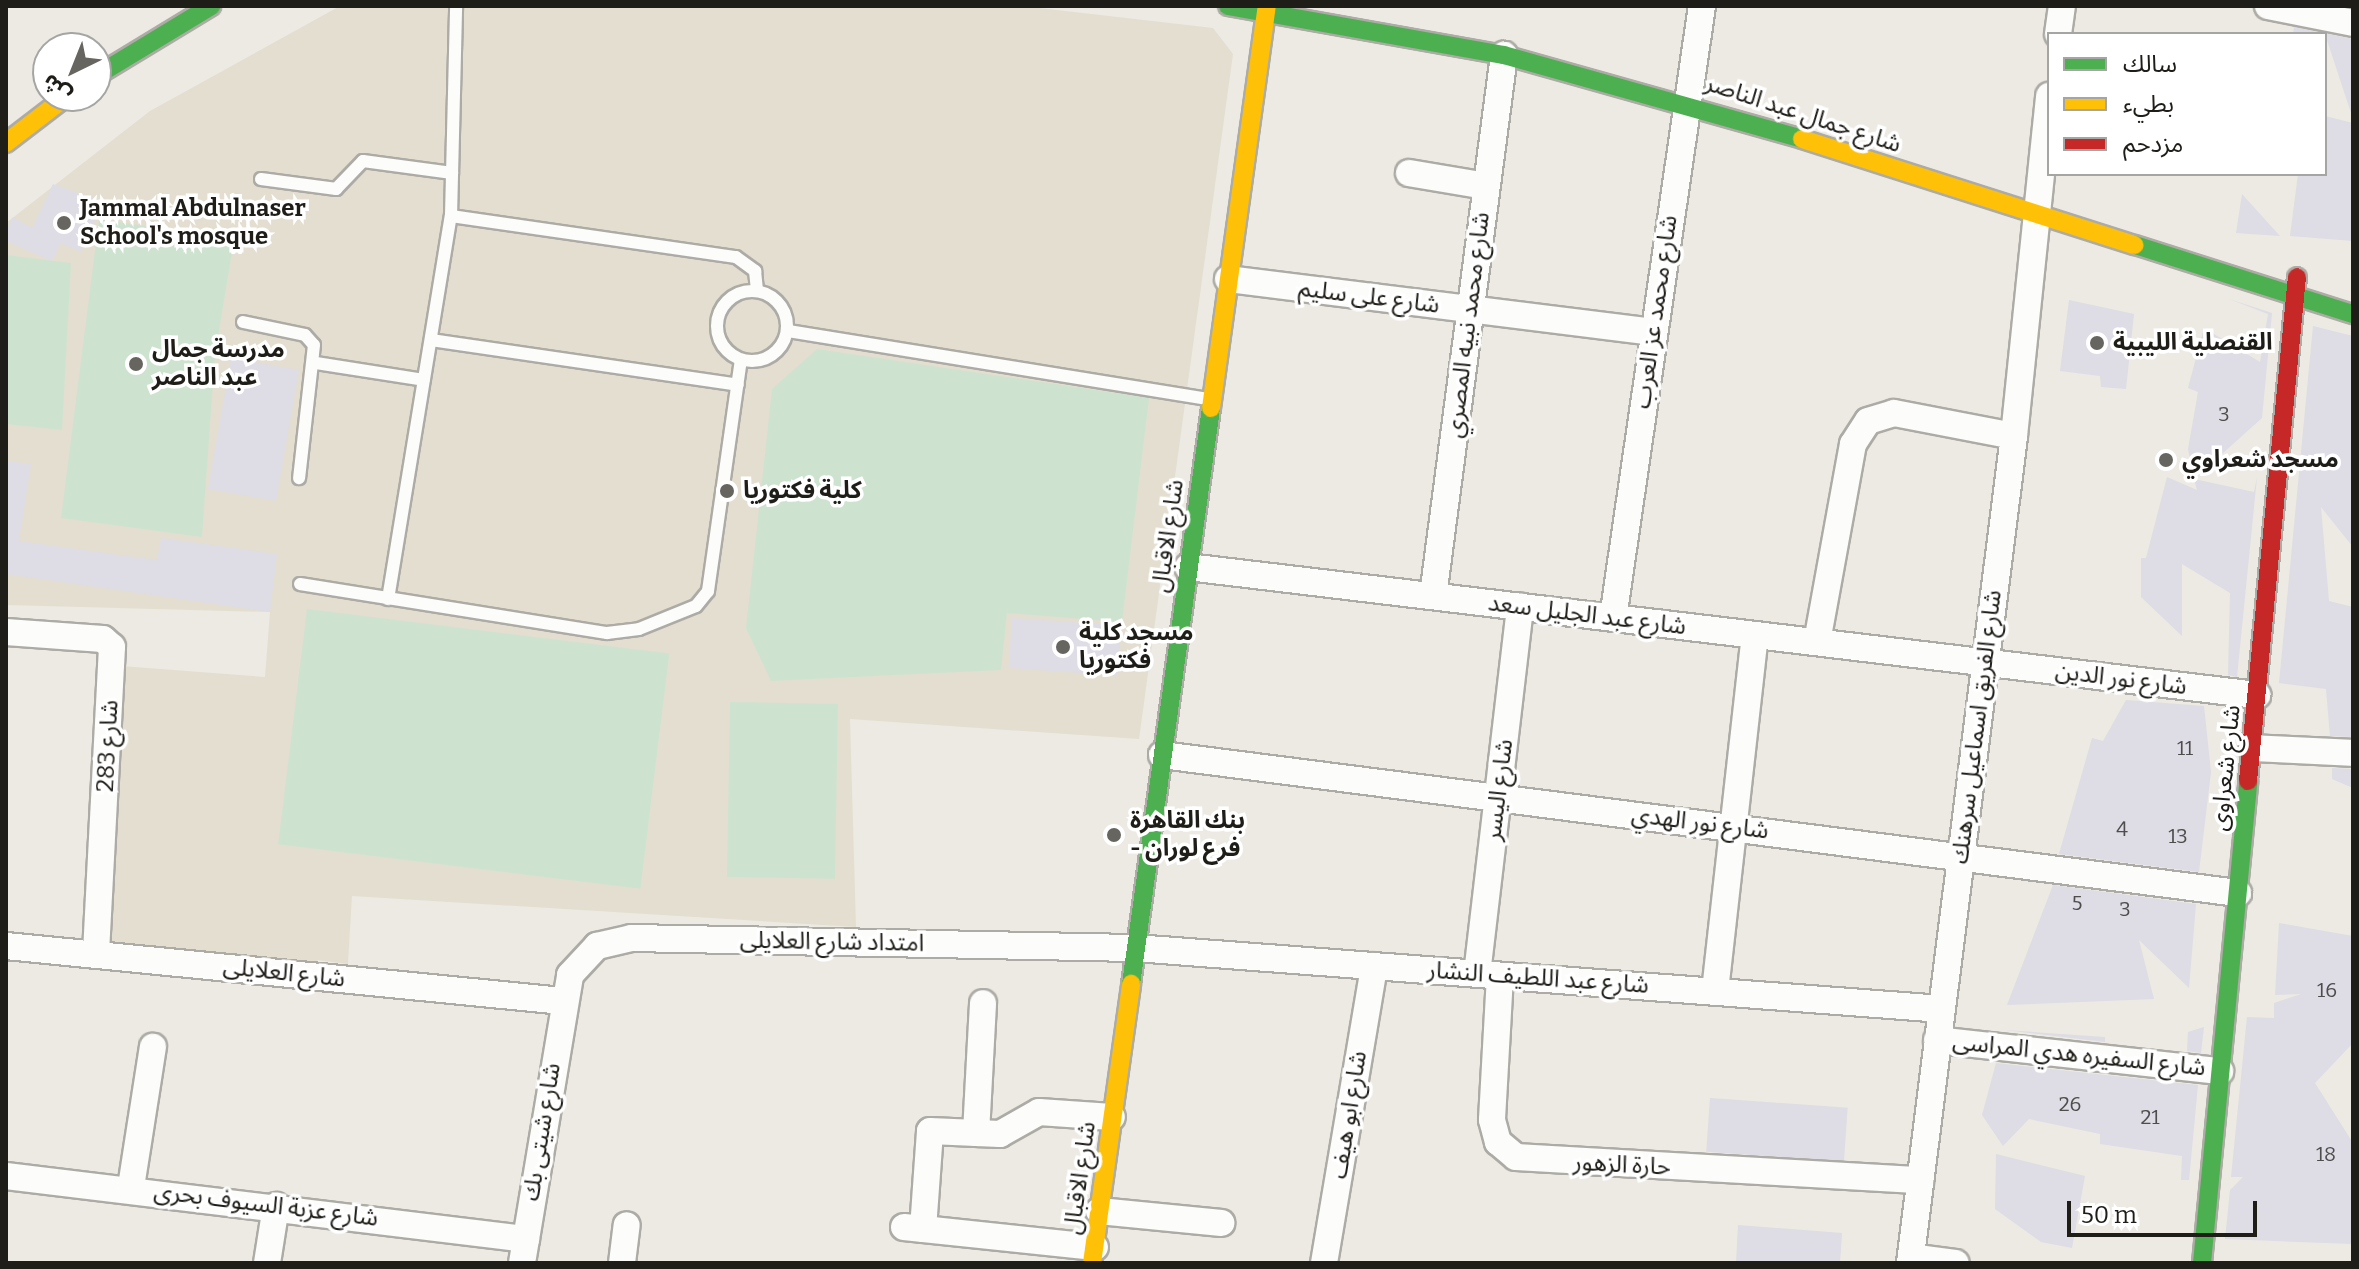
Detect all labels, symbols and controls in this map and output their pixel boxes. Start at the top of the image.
north arrow [32,32,112,112]
legend [2047,32,2327,176]
text: سالك [2123,50,2177,78]
text: ش [36,68,77,109]
street label: شارع جمال عبد الناصر [1701,69,1905,159]
text: بطيء [2123,90,2174,118]
text: مزدحم [2123,130,2183,158]
place label: Jammal Abdulnaser School's mosque [80,195,306,251]
street label: شارع محمد نبيه المصري [1440,210,1496,440]
street label: شارع محمد عز العرب [1628,213,1684,411]
marker: Jammal Abdulnaser School's mosque [55,214,73,232]
street label: شارع على سليم [1297,274,1441,320]
place label: القنصلية الليبية [2113,329,2273,357]
marker: القنصلية الليبية [2088,334,2106,352]
place label: مدرسة جمال عبد الناصر [152,336,285,392]
marker: مدرسة جمال عبد الناصر [127,355,145,373]
house number: 3 [2218,402,2230,426]
place label: مسجد شعراوي [2182,446,2339,474]
marker: مسجد شعراوي [2157,451,2175,469]
place label: كلية فكتوريا [743,477,862,505]
street label: شارع الاقبال [1146,478,1190,594]
marker: كلية فكتوريا [718,482,736,500]
street label: شارع الفريق اسماعيل سرهنك [1946,588,2008,866]
street label: شارع عبد الجليل سعد [1486,589,1688,641]
place label: مسجد كلية فكتوريا [1079,619,1193,675]
marker: مسجد كلية فكتوريا [1054,638,1072,656]
street label: شارع نور الدين [2054,657,2188,701]
street label: شارع 283 [91,699,125,793]
street label: شارع شعراوى [2205,704,2247,832]
house number: 11 [2177,736,2193,760]
street label: شارع اليسر [1478,737,1520,843]
street label: شارع نور الهدي [1630,800,1770,846]
place label: بنك القاهرة - فرع لوران [1130,807,1245,863]
house number: 4 [2116,817,2128,841]
house number: 13 [2168,824,2188,848]
marker: بنك القاهرة - فرع لوران [1105,826,1123,844]
house number: 5 [2072,891,2082,915]
house number: 3 [2119,897,2131,921]
street label: امتداد شارع العلايلى [740,926,924,958]
street label: شارع العلايلى [222,952,346,994]
street label: شارع عبد اللطيف النشار [1426,956,1650,1000]
house number: 16 [2317,978,2337,1002]
street label: شارع السفيره هدي المراسى [1951,1027,2207,1083]
street label: شارع ابو هيف [1325,1049,1373,1181]
street label: شارع شيتى بك [517,1061,567,1203]
house number: 26 [2059,1092,2081,1116]
house number: 21 [2141,1105,2159,1129]
street label: شارع الاقبال [1058,1120,1102,1236]
house number: 18 [2316,1142,2336,1166]
street label: حارة الزهور [1572,1148,1672,1182]
street label: شارع عزبة السيوف بحرى [152,1177,380,1233]
scale bar [2071,1185,2261,1235]
text: 50 m [2081,1201,2137,1229]

